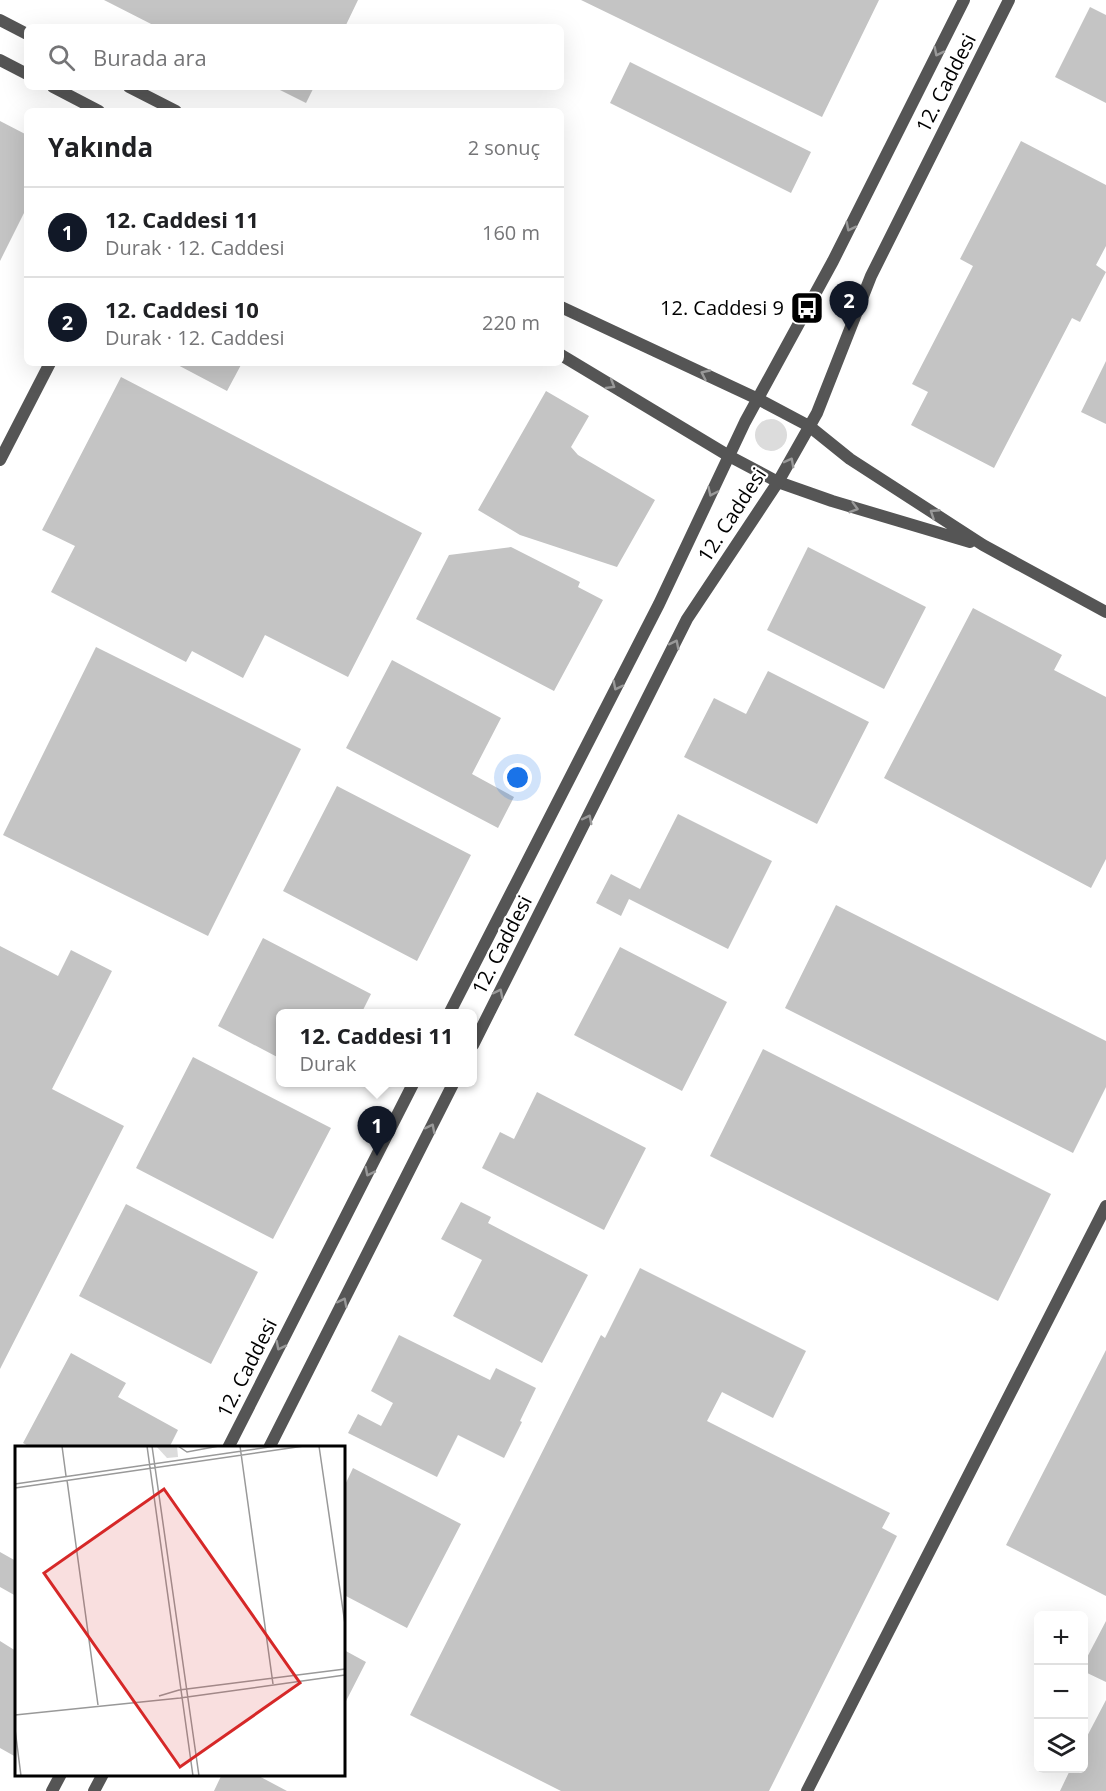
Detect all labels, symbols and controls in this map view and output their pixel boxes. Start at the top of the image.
search box [24,24,564,90]
street label: 12. Caddesi [909,29,982,137]
icon: search [45,41,78,74]
text: Burada ara [93,42,207,72]
one-way arrow [934,46,945,57]
text: Yakında [48,129,153,165]
text: 2 sonuç [468,134,540,161]
text: 12. Caddesi 11 [105,204,259,234]
text: 1 [62,219,73,246]
text: 160 m [482,219,540,246]
one-way arrow [846,220,858,231]
text: Durak · 12. Caddesi [105,234,285,261]
pin: 2 [830,282,868,331]
bus stop icon: 12. Caddesi 9 [789,290,825,326]
text: 12. Caddesi 10 [105,294,259,324]
place label: 12. Caddesi 9 [660,294,784,321]
text: 2 [62,309,73,336]
text: 220 m [482,309,540,336]
text: Durak · 12. Caddesi [105,324,285,351]
one-way arrow [700,369,711,381]
one-way arrow [605,378,615,389]
one-way arrow [782,457,794,468]
street label: 12. Caddesi [691,462,772,567]
one-way arrow [707,486,719,497]
one-way arrow [848,501,859,513]
one-way arrow [930,509,940,521]
one-way arrow [668,640,679,651]
one-way arrow [612,680,624,691]
your location [503,763,532,792]
one-way arrow [580,814,592,825]
street label: 12. Caddesi [465,891,538,999]
one-way arrow [492,988,504,999]
popup [276,1009,477,1087]
text: 12. Caddesi 11 [300,1020,453,1050]
text: Durak [300,1050,356,1077]
pin: 1 [358,1106,397,1156]
one-way arrow [424,1123,435,1134]
one-way arrow [365,1166,376,1176]
one-way arrow [335,1297,347,1308]
street label: 12. Caddesi [210,1314,283,1422]
one-way arrow [276,1339,287,1350]
inset map [15,1446,345,1776]
map controls [1034,1611,1088,1773]
button: + [1034,1611,1088,1665]
button: − [1034,1665,1088,1719]
button: layers [1034,1719,1088,1773]

